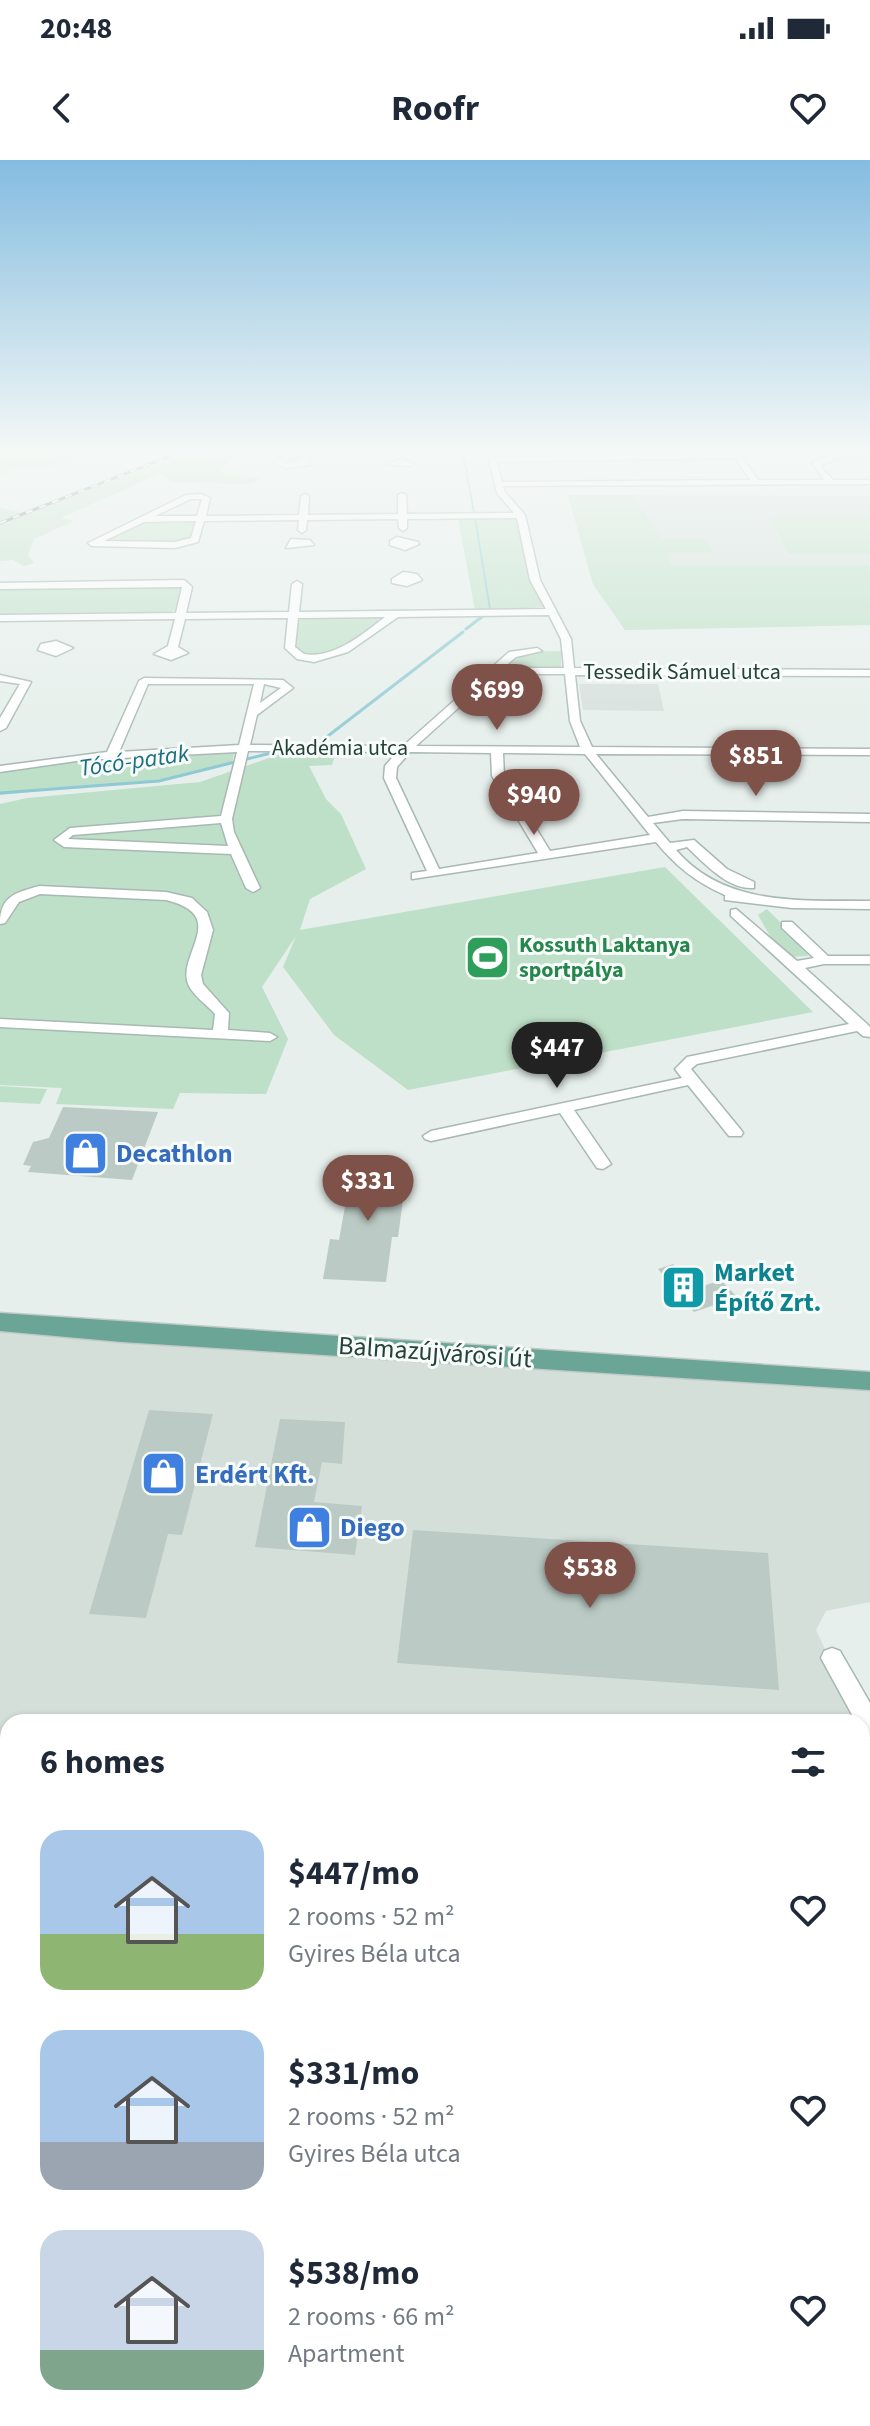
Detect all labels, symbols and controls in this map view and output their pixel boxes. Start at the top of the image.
text: 20:48 [40,7,112,50]
text: Roofr [391,83,479,134]
icon: back [40,86,84,130]
icon: heart [786,86,830,130]
street label: Tessedik Sámuel utca [583,656,781,688]
pin: $699 [450,664,544,732]
text: $699 [470,671,524,708]
pin: $851 [709,730,803,798]
street label: Akadémia utca [272,732,408,764]
water label: Tócó-patak [77,736,192,786]
text: $851 [729,737,783,774]
pin: $940 [487,769,581,837]
text: $940 [507,776,561,813]
place label: Kossuth Laktanya sportpálya [519,929,691,986]
sports icon: Kossuth Laktanya sportpálya [464,934,512,982]
pin: $447 [510,1022,604,1090]
text: $447 [530,1029,584,1066]
shop icon: Decathlon [61,1129,109,1177]
place label: Decathlon [116,1135,233,1172]
pin: $331 [321,1155,415,1223]
text: $331 [341,1162,395,1199]
place label: Market Építő Zrt. [714,1254,821,1321]
building icon: Market Építő Zrt. [659,1263,707,1311]
street label: Balmazújvárosi út [337,1327,533,1377]
shop icon: Erdért Kft. [140,1450,188,1498]
place label: Erdért Kft. [195,1456,315,1493]
shop icon: Diego [285,1503,333,1551]
place label: Diego [340,1509,405,1546]
pin: $538 [543,1542,637,1610]
text: $538 [563,1549,617,1586]
text: 6 homes [40,1738,165,1787]
icon: filters [786,1740,830,1784]
text: $447/mo [288,1849,419,1898]
icon: home [104,1862,200,1958]
icon: heart [786,1888,830,1932]
text: 2 rooms · 52 m² [288,1898,455,1935]
text: Gyires Béla utca [288,1935,461,1972]
text: $331/mo [288,2049,419,2098]
icon: home [104,2062,200,2158]
icon: heart [786,2088,830,2132]
text: 2 rooms · 52 m² [288,2098,455,2135]
text: Gyires Béla utca [288,2135,461,2172]
text: $538/mo [288,2249,419,2298]
icon: home [104,2262,200,2358]
icon: heart [786,2288,830,2332]
text: 2 rooms · 66 m² [288,2298,455,2335]
text: Apartment [288,2335,405,2372]

